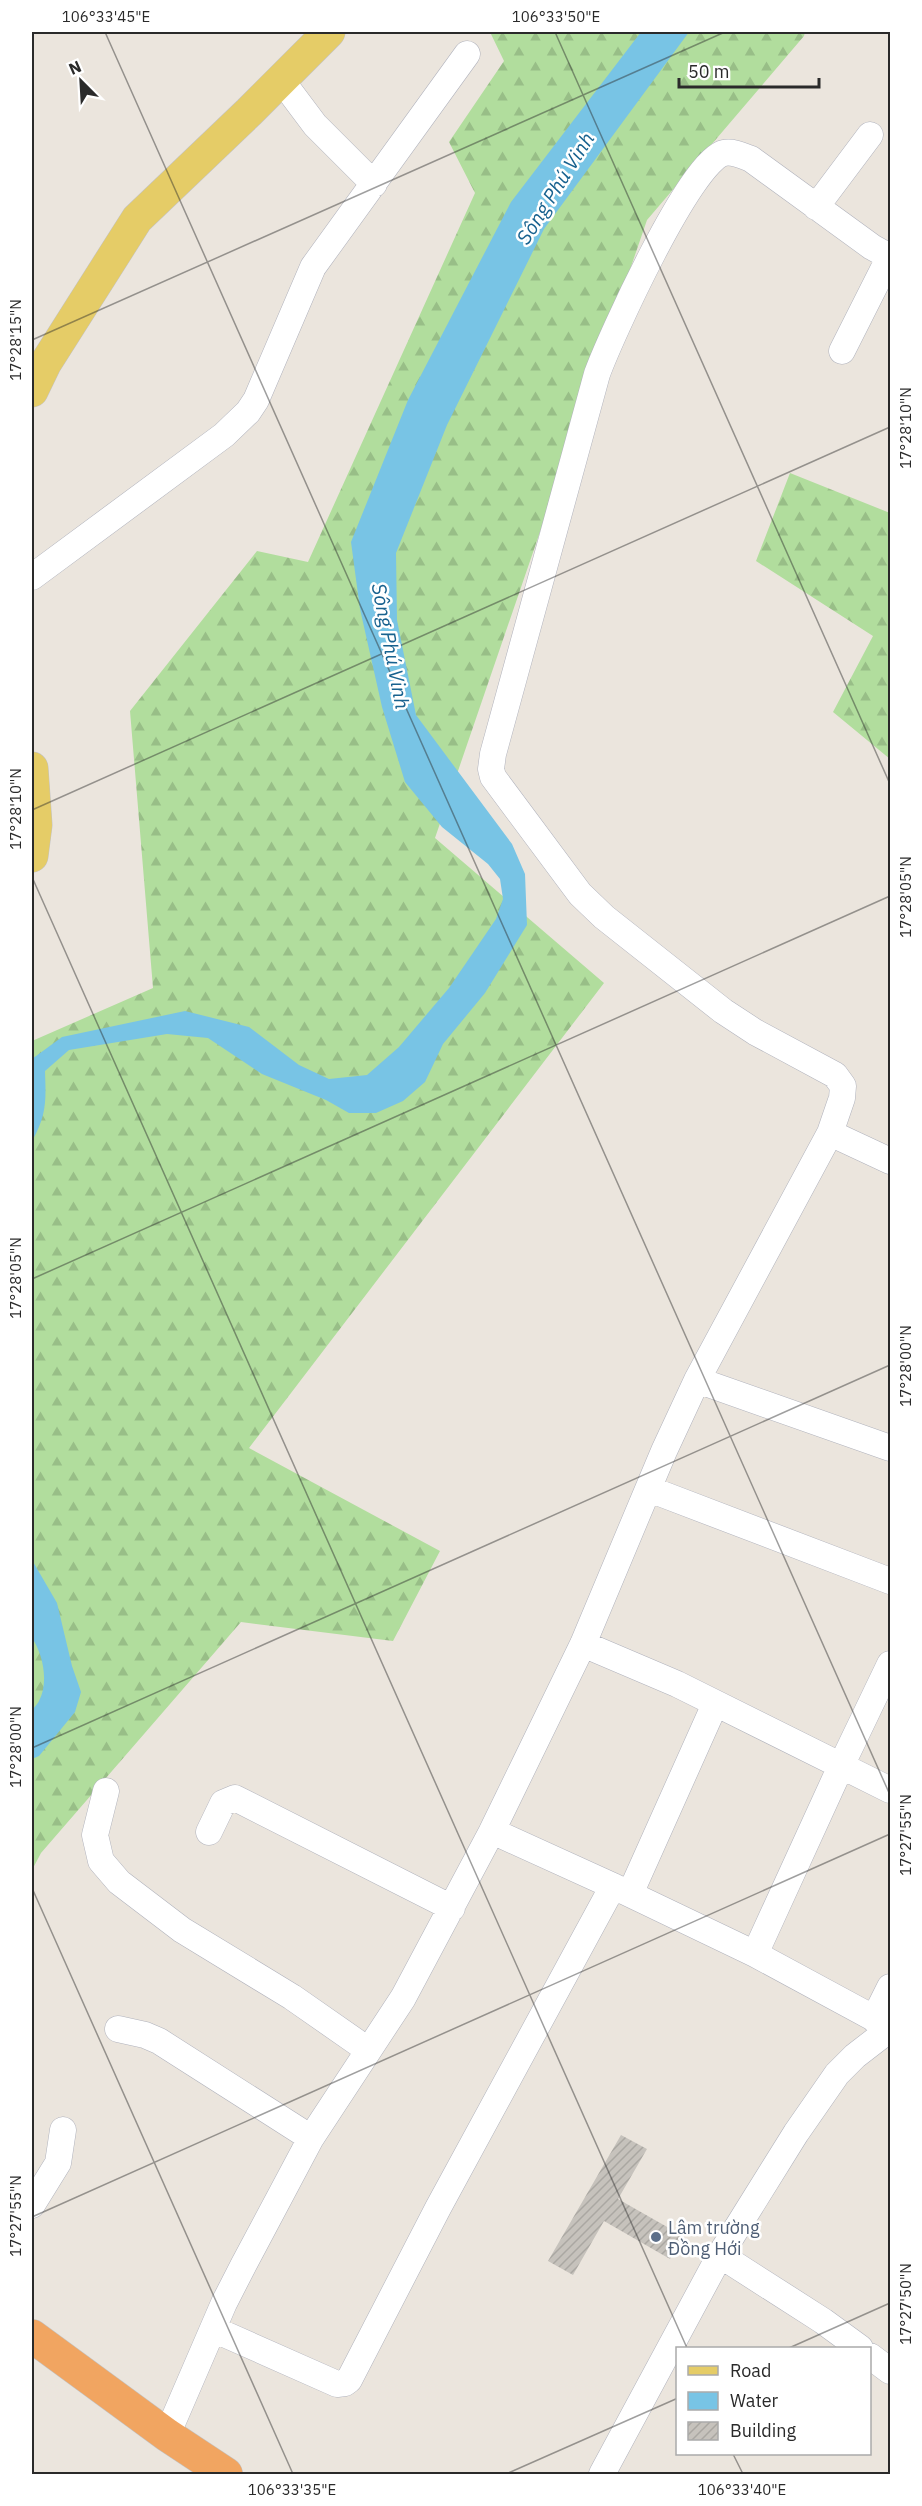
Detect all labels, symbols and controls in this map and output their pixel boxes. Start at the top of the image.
text: 106°33'45"E [62,7,150,26]
text: 106°33'50"E [512,7,600,26]
north arrow [51,51,111,111]
scale bar [679,51,818,89]
text: N [66,56,84,79]
text: 50 m [688,60,730,83]
water label: Sông Phú Vinh [510,127,600,249]
text: 17°28'15"N [6,299,25,381]
text: 17°28'10"N [896,387,915,469]
water label: Sông Phú Vinh [366,581,416,711]
text: 17°28'10"N [6,768,25,850]
text: 17°28'05"N [896,856,915,938]
text: 17°28'05"N [6,1237,25,1319]
text: 17°28'00"N [896,1325,915,1407]
text: 17°28'00"N [6,1706,25,1788]
text: 17°27'55"N [896,1794,915,1876]
text: 17°27'55"N [6,2175,25,2257]
place label: Lâm trường Đồng Hới [668,2216,760,2260]
marker: Lâm trường Đồng Hới [649,2230,663,2244]
text: 17°27'50"N [896,2263,915,2345]
legend [676,2347,871,2455]
text: Road [730,2359,771,2382]
text: Water [730,2389,779,2412]
text: Building [730,2419,797,2442]
text: 106°33'35"E [248,2480,336,2499]
text: 106°33'40"E [698,2480,786,2499]

